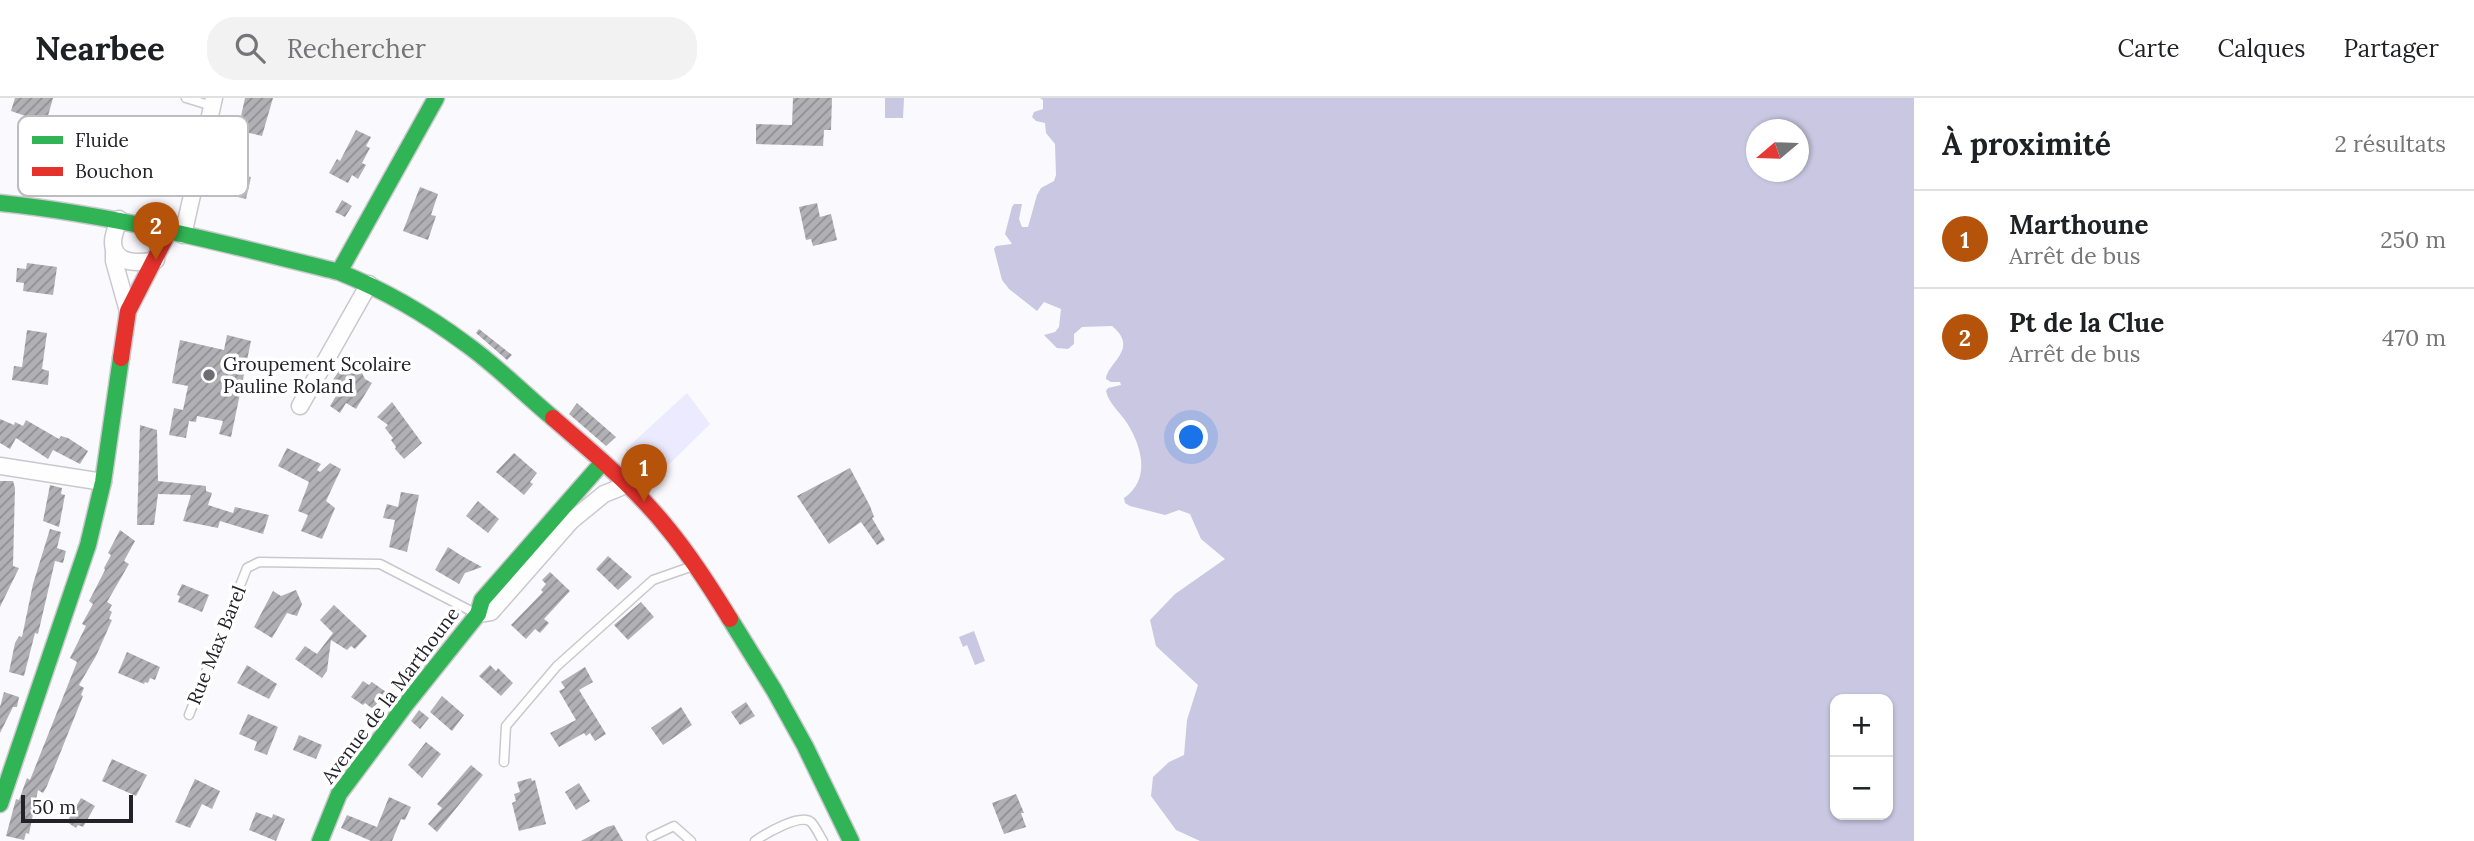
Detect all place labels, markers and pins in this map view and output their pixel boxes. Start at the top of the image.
pin: 2 [133,202,179,260]
place label: Groupement Scolaire Pauline Roland [223,352,411,398]
marker: Groupement Scolaire Pauline Roland [201,367,217,383]
pin: 1 [621,444,667,502]

